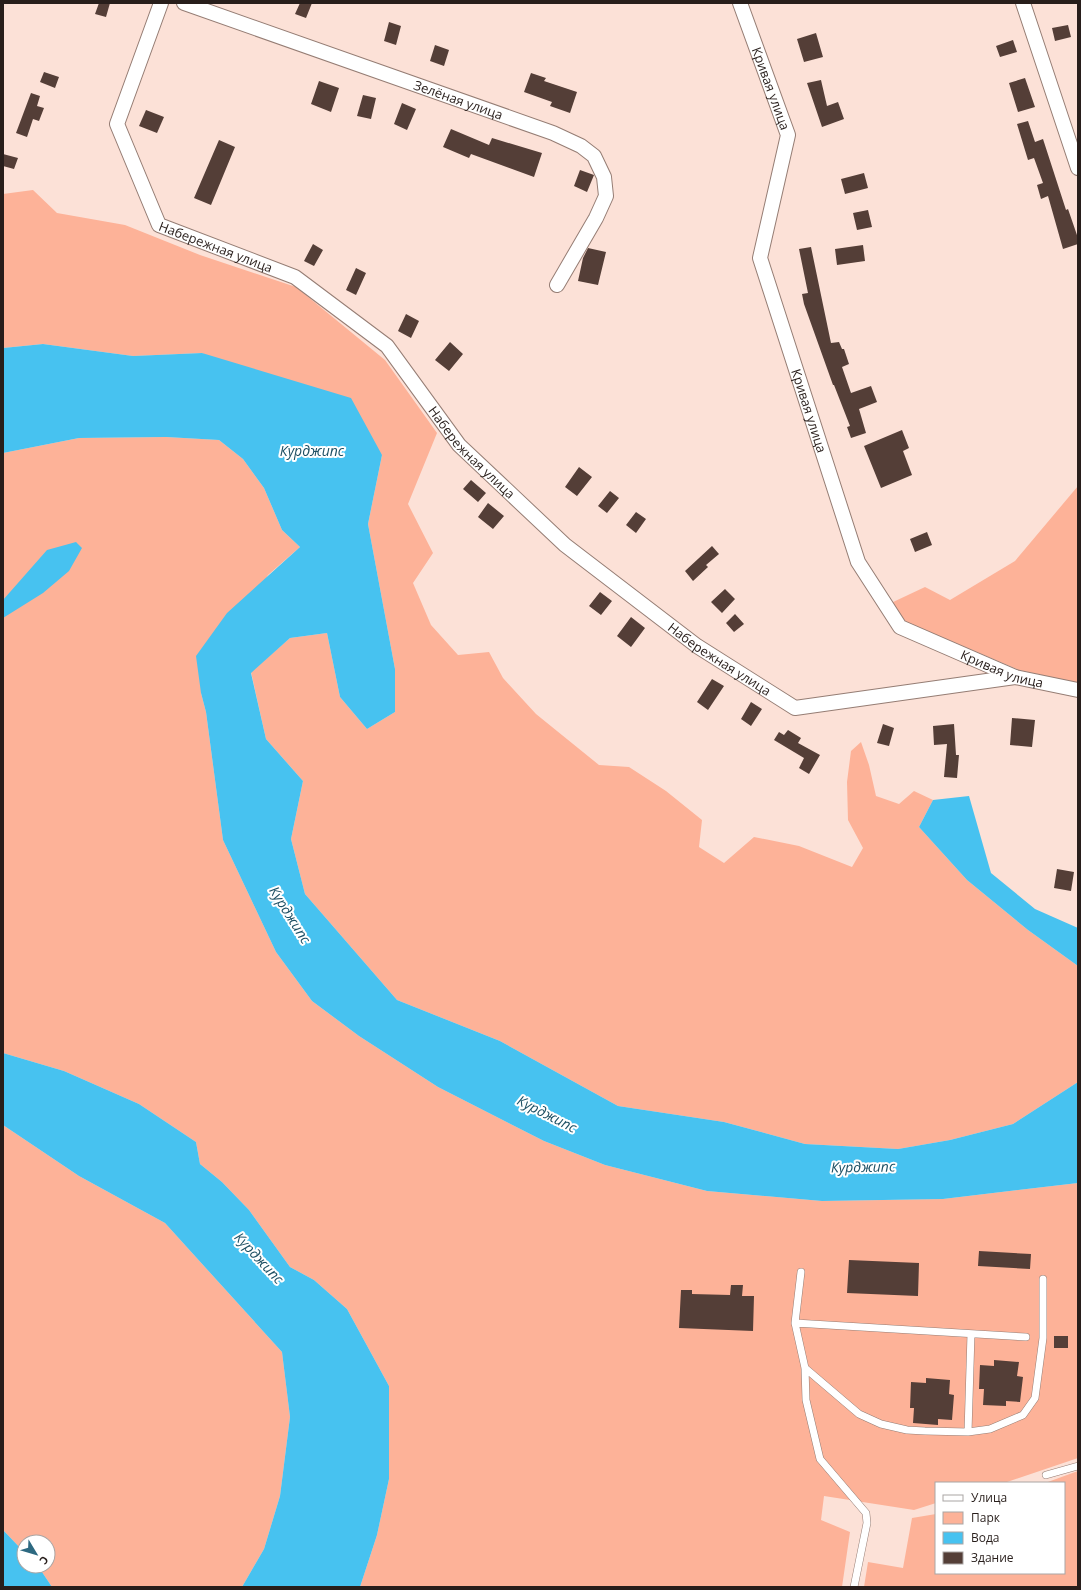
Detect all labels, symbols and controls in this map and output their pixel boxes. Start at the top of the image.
street label: Кривая улица [748,45,794,133]
street label: Зелёная улица [411,76,505,124]
street label: Набережная улица [156,217,275,277]
street label: Кривая улица [787,366,831,455]
street label: Набережная улица [424,402,519,502]
water label: Курджипс [280,441,345,460]
street label: Набережная улица [664,618,775,700]
street label: Кривая улица [958,645,1045,692]
water label: Курджипс [265,882,316,948]
water label: Курджипс [514,1090,581,1137]
water label: Курджипс [831,1156,896,1177]
water label: Курджипс [230,1228,289,1288]
legend [935,1482,1065,1574]
text: Улица [971,1489,1007,1506]
text: Парк [971,1509,1001,1526]
text: Вода [971,1529,1000,1546]
north arrow [16,1534,56,1574]
text: Здание [971,1549,1014,1566]
text: С [36,1553,52,1568]

